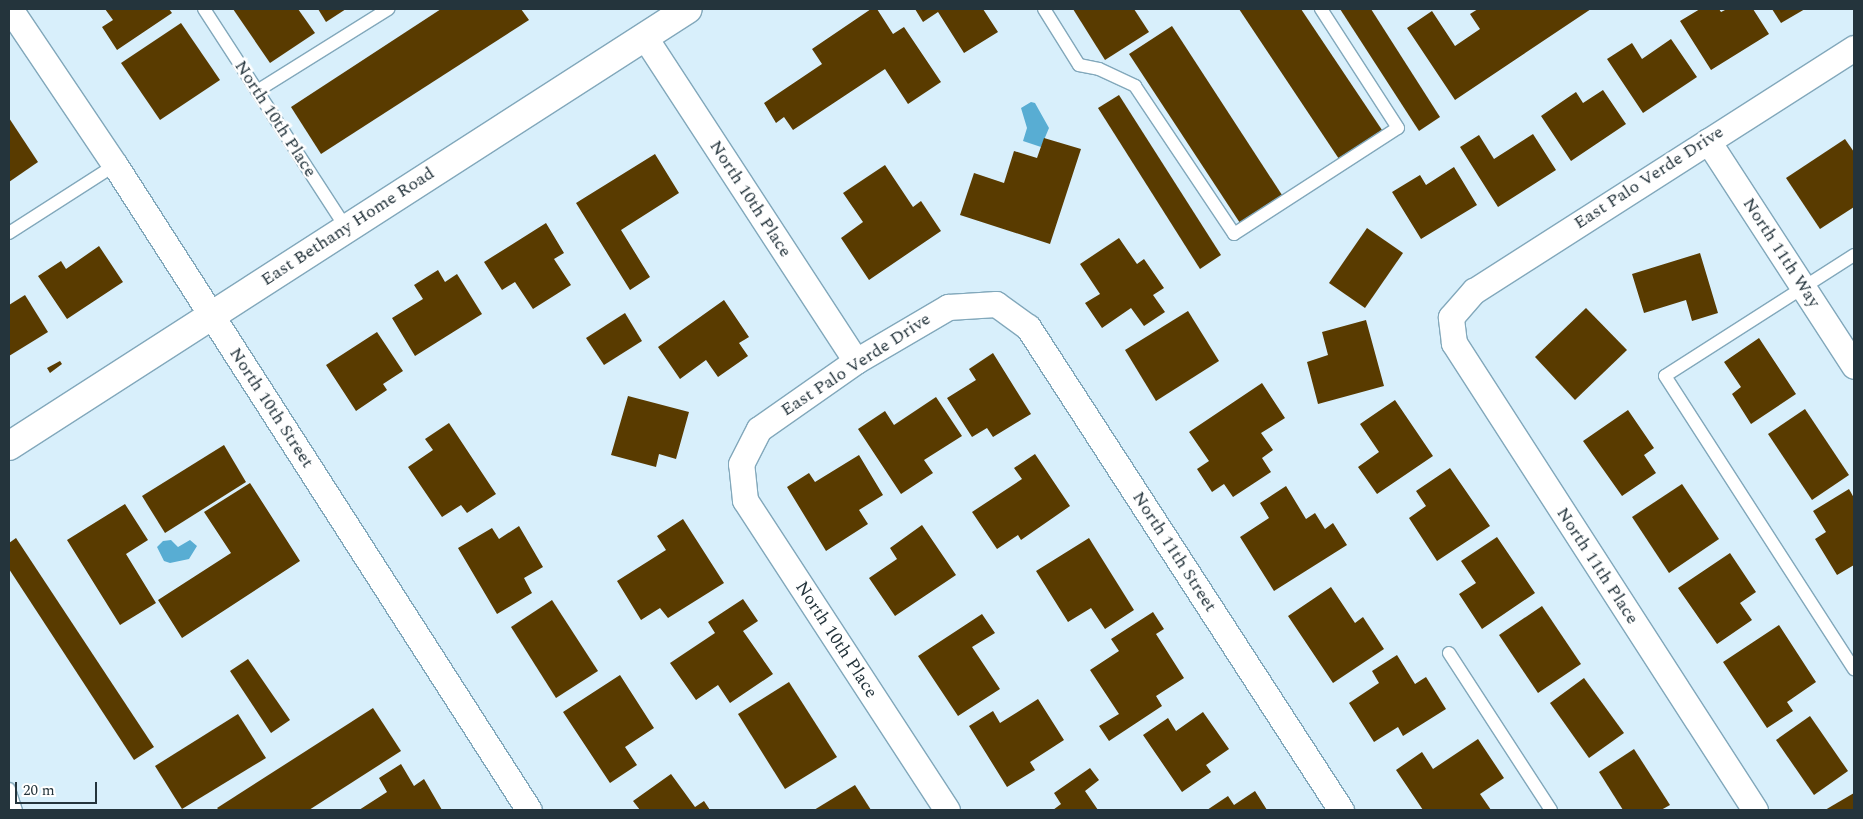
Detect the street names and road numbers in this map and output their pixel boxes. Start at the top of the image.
street label: North 10th Place [229,57,321,181]
street label: East Palo Verde Drive [1570,122,1728,234]
street label: North 10th Place [704,137,796,261]
street label: East Bethany Home Road [257,163,439,291]
street label: North 11th Way [1737,194,1825,312]
street label: East Palo Verde Drive [777,309,935,421]
street label: North 10th Street [224,344,318,472]
street label: North 11th Street [1127,488,1221,616]
street label: North 11th Place [1551,504,1643,628]
street label: North 10th Place [790,578,882,702]

